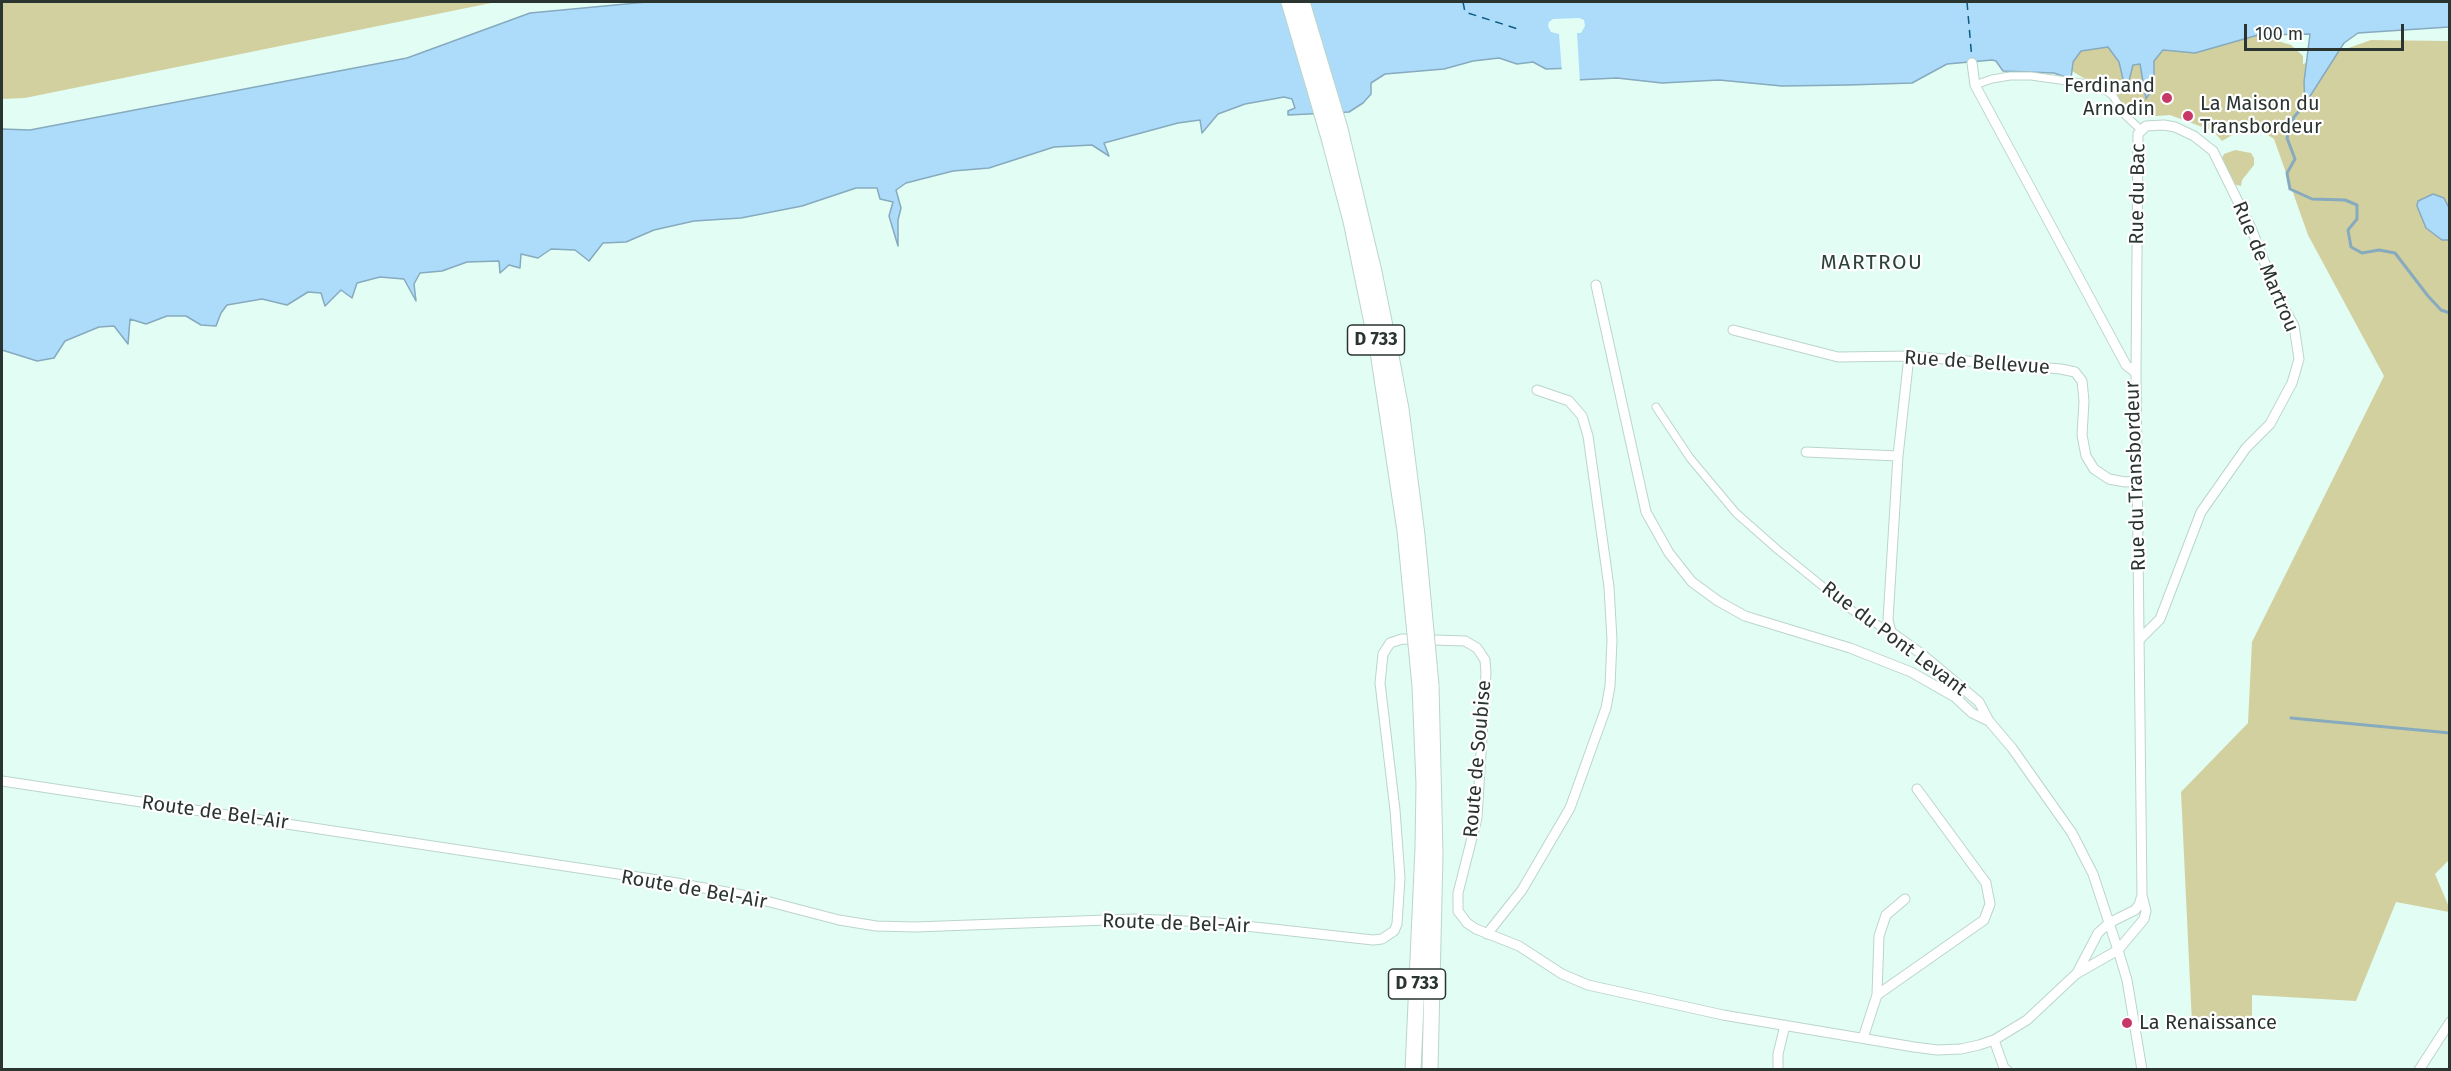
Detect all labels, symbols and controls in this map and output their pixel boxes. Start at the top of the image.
scale bar [2247,12,2408,50]
text: 100 m [2255,23,2303,45]
place label: Ferdinand Arnodin [2064,74,2155,121]
marker: Ferdinand Arnodin [2160,91,2174,105]
place label: La Maison du Transbordeur [2200,92,2322,139]
marker: La Maison du Transbordeur [2181,109,2195,123]
street label: Rue du Bac [2125,143,2151,245]
street label: Rue de Martrou [2227,198,2303,336]
district label: MARTROU [1821,250,1923,276]
road number: D 733 [1348,325,1404,355]
street label: Rue de Bellevue [1903,346,2051,380]
street label: Rue du Transbordeur [2121,380,2151,572]
street label: Rue du Pont Levant [1817,577,1971,701]
street label: Route de Soubise [1459,679,1497,839]
street label: Route de Bel-Air [140,791,290,835]
street label: Route de Bel-Air [619,865,769,915]
street label: Route de Bel-Air [1102,909,1250,939]
road number: D 733 [1388,969,1446,999]
place label: La Renaissance [2139,1011,2277,1035]
marker: La Renaissance [2120,1016,2134,1030]

